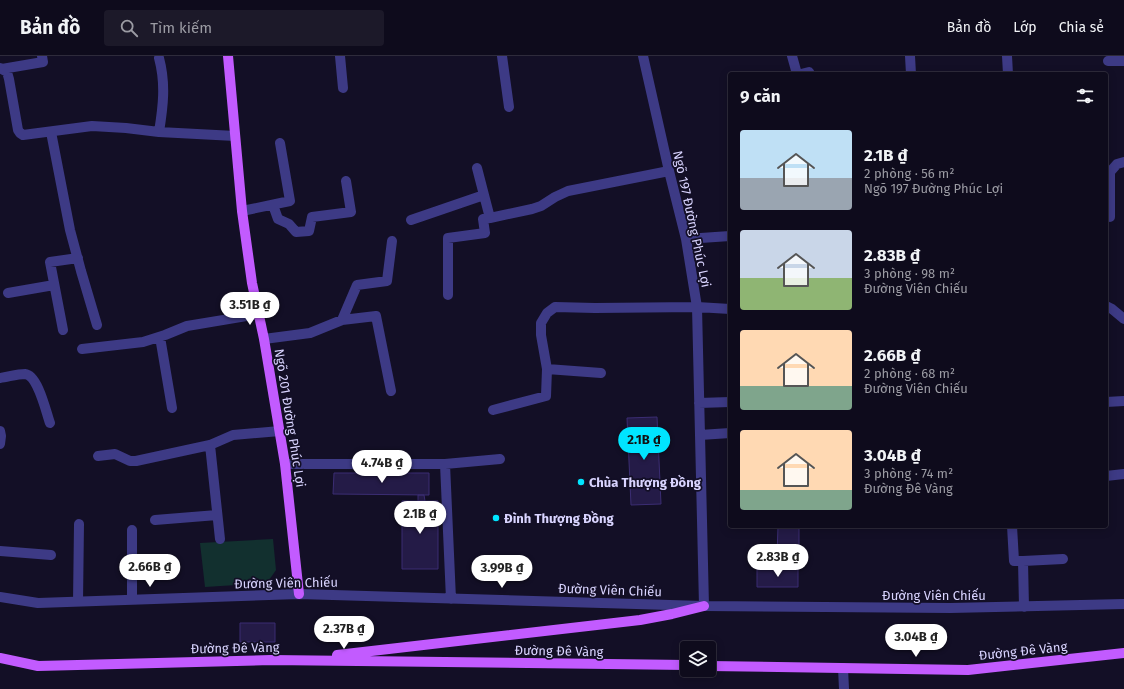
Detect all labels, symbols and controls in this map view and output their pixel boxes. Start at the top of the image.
search box [104,10,384,46]
text: Bản đồ [20,16,80,39]
icon: search [118,17,140,39]
text: Tìm kiếm [150,19,212,37]
text: Bản đồ [947,19,991,36]
text: Lớp [1013,19,1037,36]
text: Chia sẻ [1059,19,1104,36]
icon: filters [1074,85,1096,107]
text: 9 căn [740,86,781,107]
text: 2.1B ₫ [864,145,908,166]
icon: home [772,146,820,194]
street label: Ngõ 197 Đường Phúc Lợi [670,149,714,289]
text: 2 phòng · 56 m² [864,166,954,181]
text: Ngõ 197 Đường Phúc Lợi [864,181,1003,196]
text: 2.83B ₫ [864,245,920,266]
icon: home [772,246,820,294]
text: 3 phòng · 98 m² [864,266,955,281]
text: Đường Viên Chiếu [864,281,968,296]
pin: 3.51B ₫ [213,292,287,326]
text: 3.51B ₫ [229,297,271,312]
text: 2.66B ₫ [864,345,921,366]
icon: home [772,346,820,394]
street label: Ngõ 201 Đường Phúc Lợi [272,348,308,488]
text: 2 phòng · 68 m² [864,366,955,381]
text: Đường Viên Chiếu [864,381,968,396]
pin: 2.1B ₫ [611,427,677,461]
text: 2.1B ₫ [627,432,661,447]
text: 3.04B ₫ [864,445,921,466]
icon: home [772,446,820,494]
pin: 4.74B ₫ [345,450,419,484]
text: 4.74B ₫ [361,455,403,470]
text: 3 phòng · 74 m² [864,466,953,481]
place label: Chùa Thượng Đồng [589,474,702,490]
marker: Chùa Thượng Đồng [576,477,586,487]
text: Đường Đê Vàng [864,481,953,496]
pin: 2.1B ₫ [387,501,453,535]
text: 2.1B ₫ [403,506,437,521]
place label: Đình Thượng Đồng [504,510,615,526]
marker: Đình Thượng Đồng [491,513,501,523]
pin: 2.83B ₫ [741,544,815,578]
text: 2.83B ₫ [756,549,800,564]
pin: 2.66B ₫ [113,554,187,588]
pin: 3.99B ₫ [465,555,539,589]
text: 2.66B ₫ [128,559,172,574]
text: 3.99B ₫ [480,560,524,575]
street label: Đường Viên Chiếu [234,575,338,591]
street label: Đường Viên Chiếu [558,581,662,599]
street label: Đường Viên Chiếu [882,588,986,603]
pin: 2.37B ₫ [307,616,381,650]
text: 2.37B ₫ [323,621,365,636]
pin: 3.04B ₫ [879,624,953,658]
text: 3.04B ₫ [894,629,938,644]
street label: Đường Đê Vàng [978,639,1068,663]
street label: Đường Đê Vàng [190,640,280,656]
map controls [680,641,716,677]
button: layers [680,641,716,677]
street label: Đường Đê Vàng [514,643,604,659]

